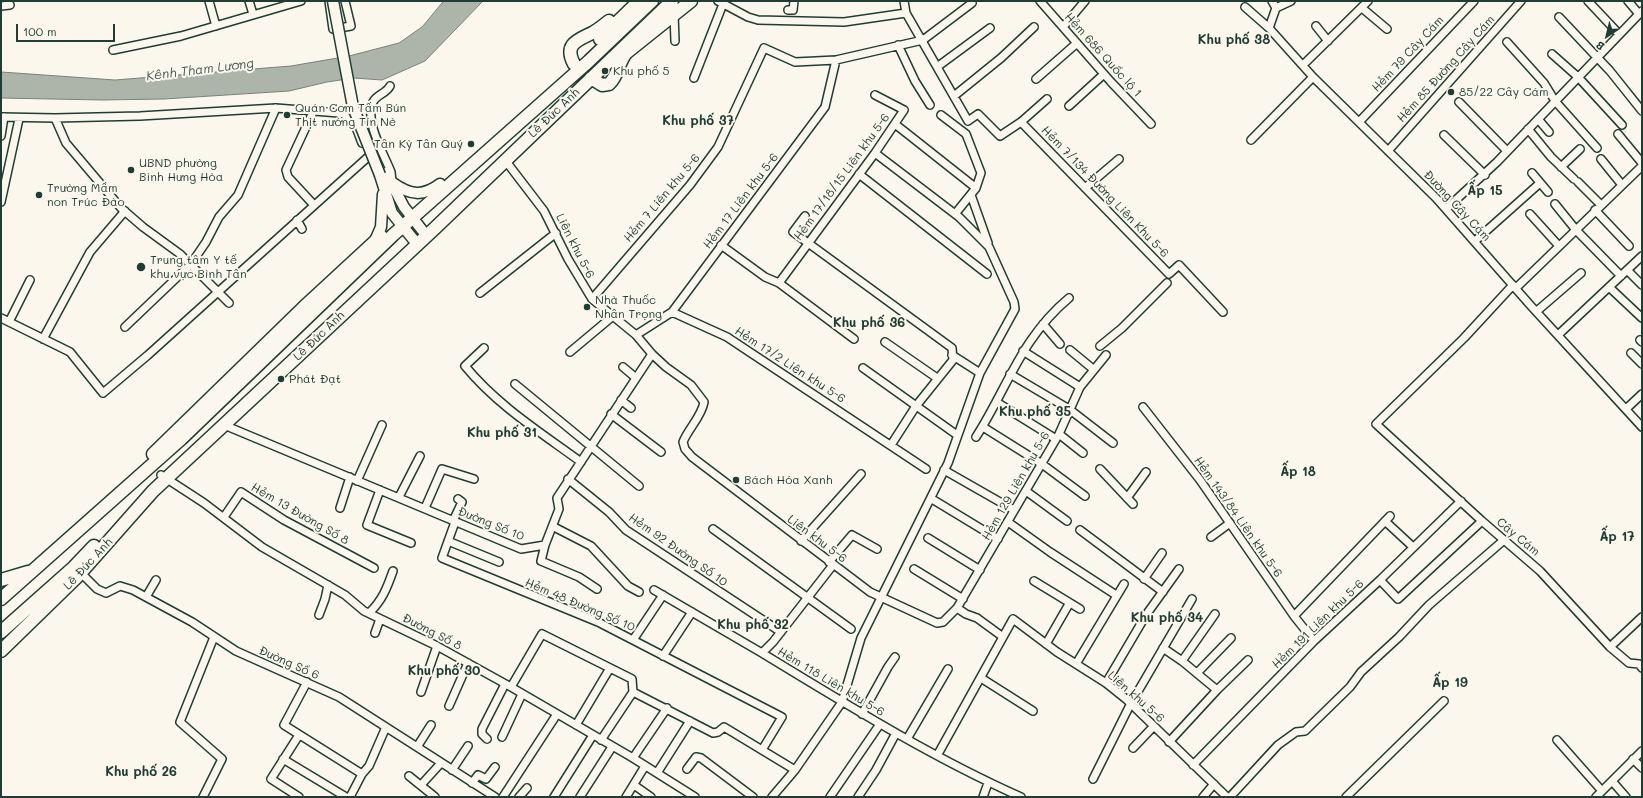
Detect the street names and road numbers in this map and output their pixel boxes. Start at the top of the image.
street label: Hẻm 686 Quốc lộ 1 [1061,10,1145,100]
street label: Hẻm 79 Cây Cám [1369,13,1447,95]
street label: Hẻm 85 Đường Cây Cám [1394,13,1498,125]
street label: Lê Đức Anh [525,85,583,141]
street label: Hẻm 17/18/15 Liên khu 5-6 [791,111,893,243]
street label: Hẻm 7/134 Đường Liên Khu 5-6 [1038,123,1172,261]
street label: Hẻm 17 Liên khu 5-6 [700,150,782,252]
street label: Hẻm 7 Liên khu 5-6 [621,151,703,245]
street label: Đường Cây Cám [1421,168,1493,244]
street label: Liên khu 5-6 [553,211,597,281]
street label: Lê Đức Anh [290,308,348,364]
street label: Hẻm 17/2 Liên khu 5-6 [732,324,848,406]
street label: Hẻm 129 Liên khu 5-6 [979,429,1053,543]
street label: Hẻm 143/84 Liên khu 5-6 [1191,454,1285,580]
street label: Hẻm 13 Đường Số 8 [249,480,351,548]
street label: Đường Số 10 [456,504,526,544]
street label: Hẻm 92 Đường Số 10 [626,510,730,590]
street label: Liên khu 5-6 [784,512,850,566]
street label: Cây Cám [1494,515,1542,559]
street label: Lê Đức Anh [60,535,116,593]
street label: Hẻm 48 Đường Số 10 [523,575,637,635]
street label: Hẻm 191 Liên khu 5-6 [1269,577,1367,671]
street label: Đường Số 8 [400,611,464,653]
street label: Đường Số 6 [257,643,321,683]
street label: Hẻm 118 Liên khu 5-6 [775,644,887,720]
street label: Liên khu 5-6 [1105,668,1167,726]

